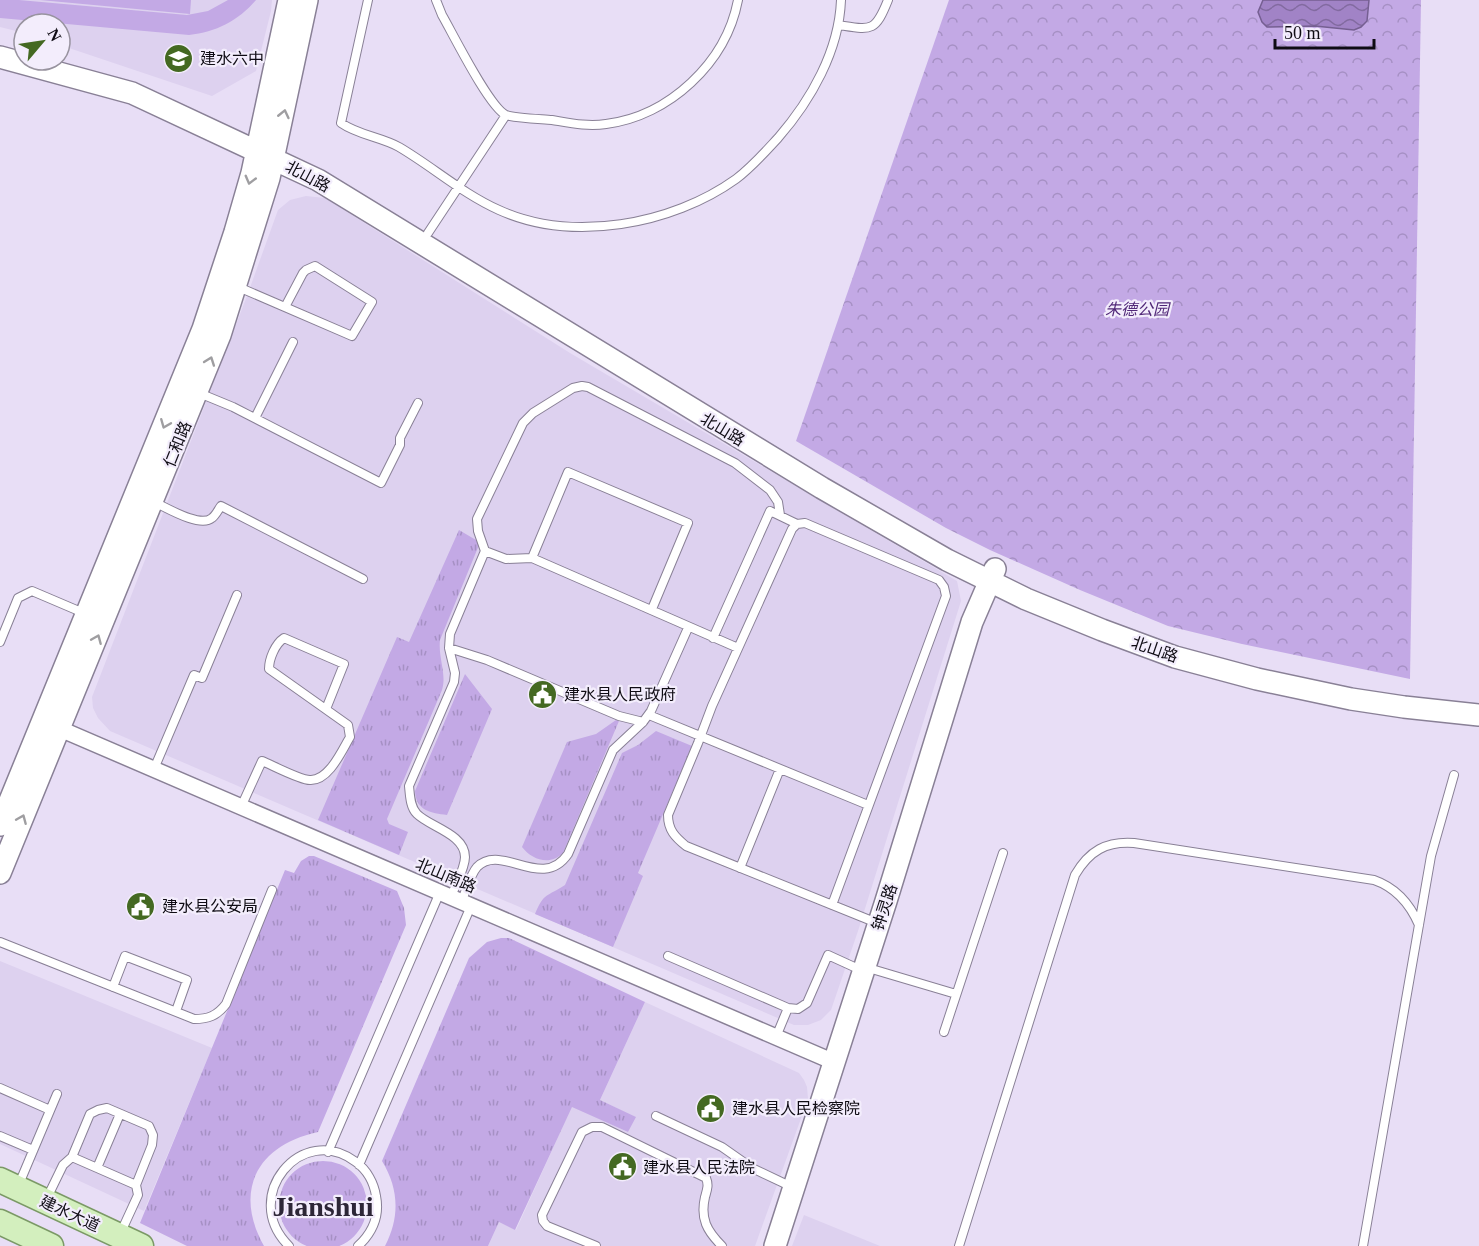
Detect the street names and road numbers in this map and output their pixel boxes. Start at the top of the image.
street label: 北山路 [283,158,333,195]
street label: 北山路 [698,410,748,449]
street label: 仁和路 [161,419,194,470]
street label: 北山路 [1129,634,1180,665]
street label: 北山南路 [413,855,479,896]
street label: 钟灵路 [869,882,900,933]
street label: 建水大道 [37,1192,102,1235]

